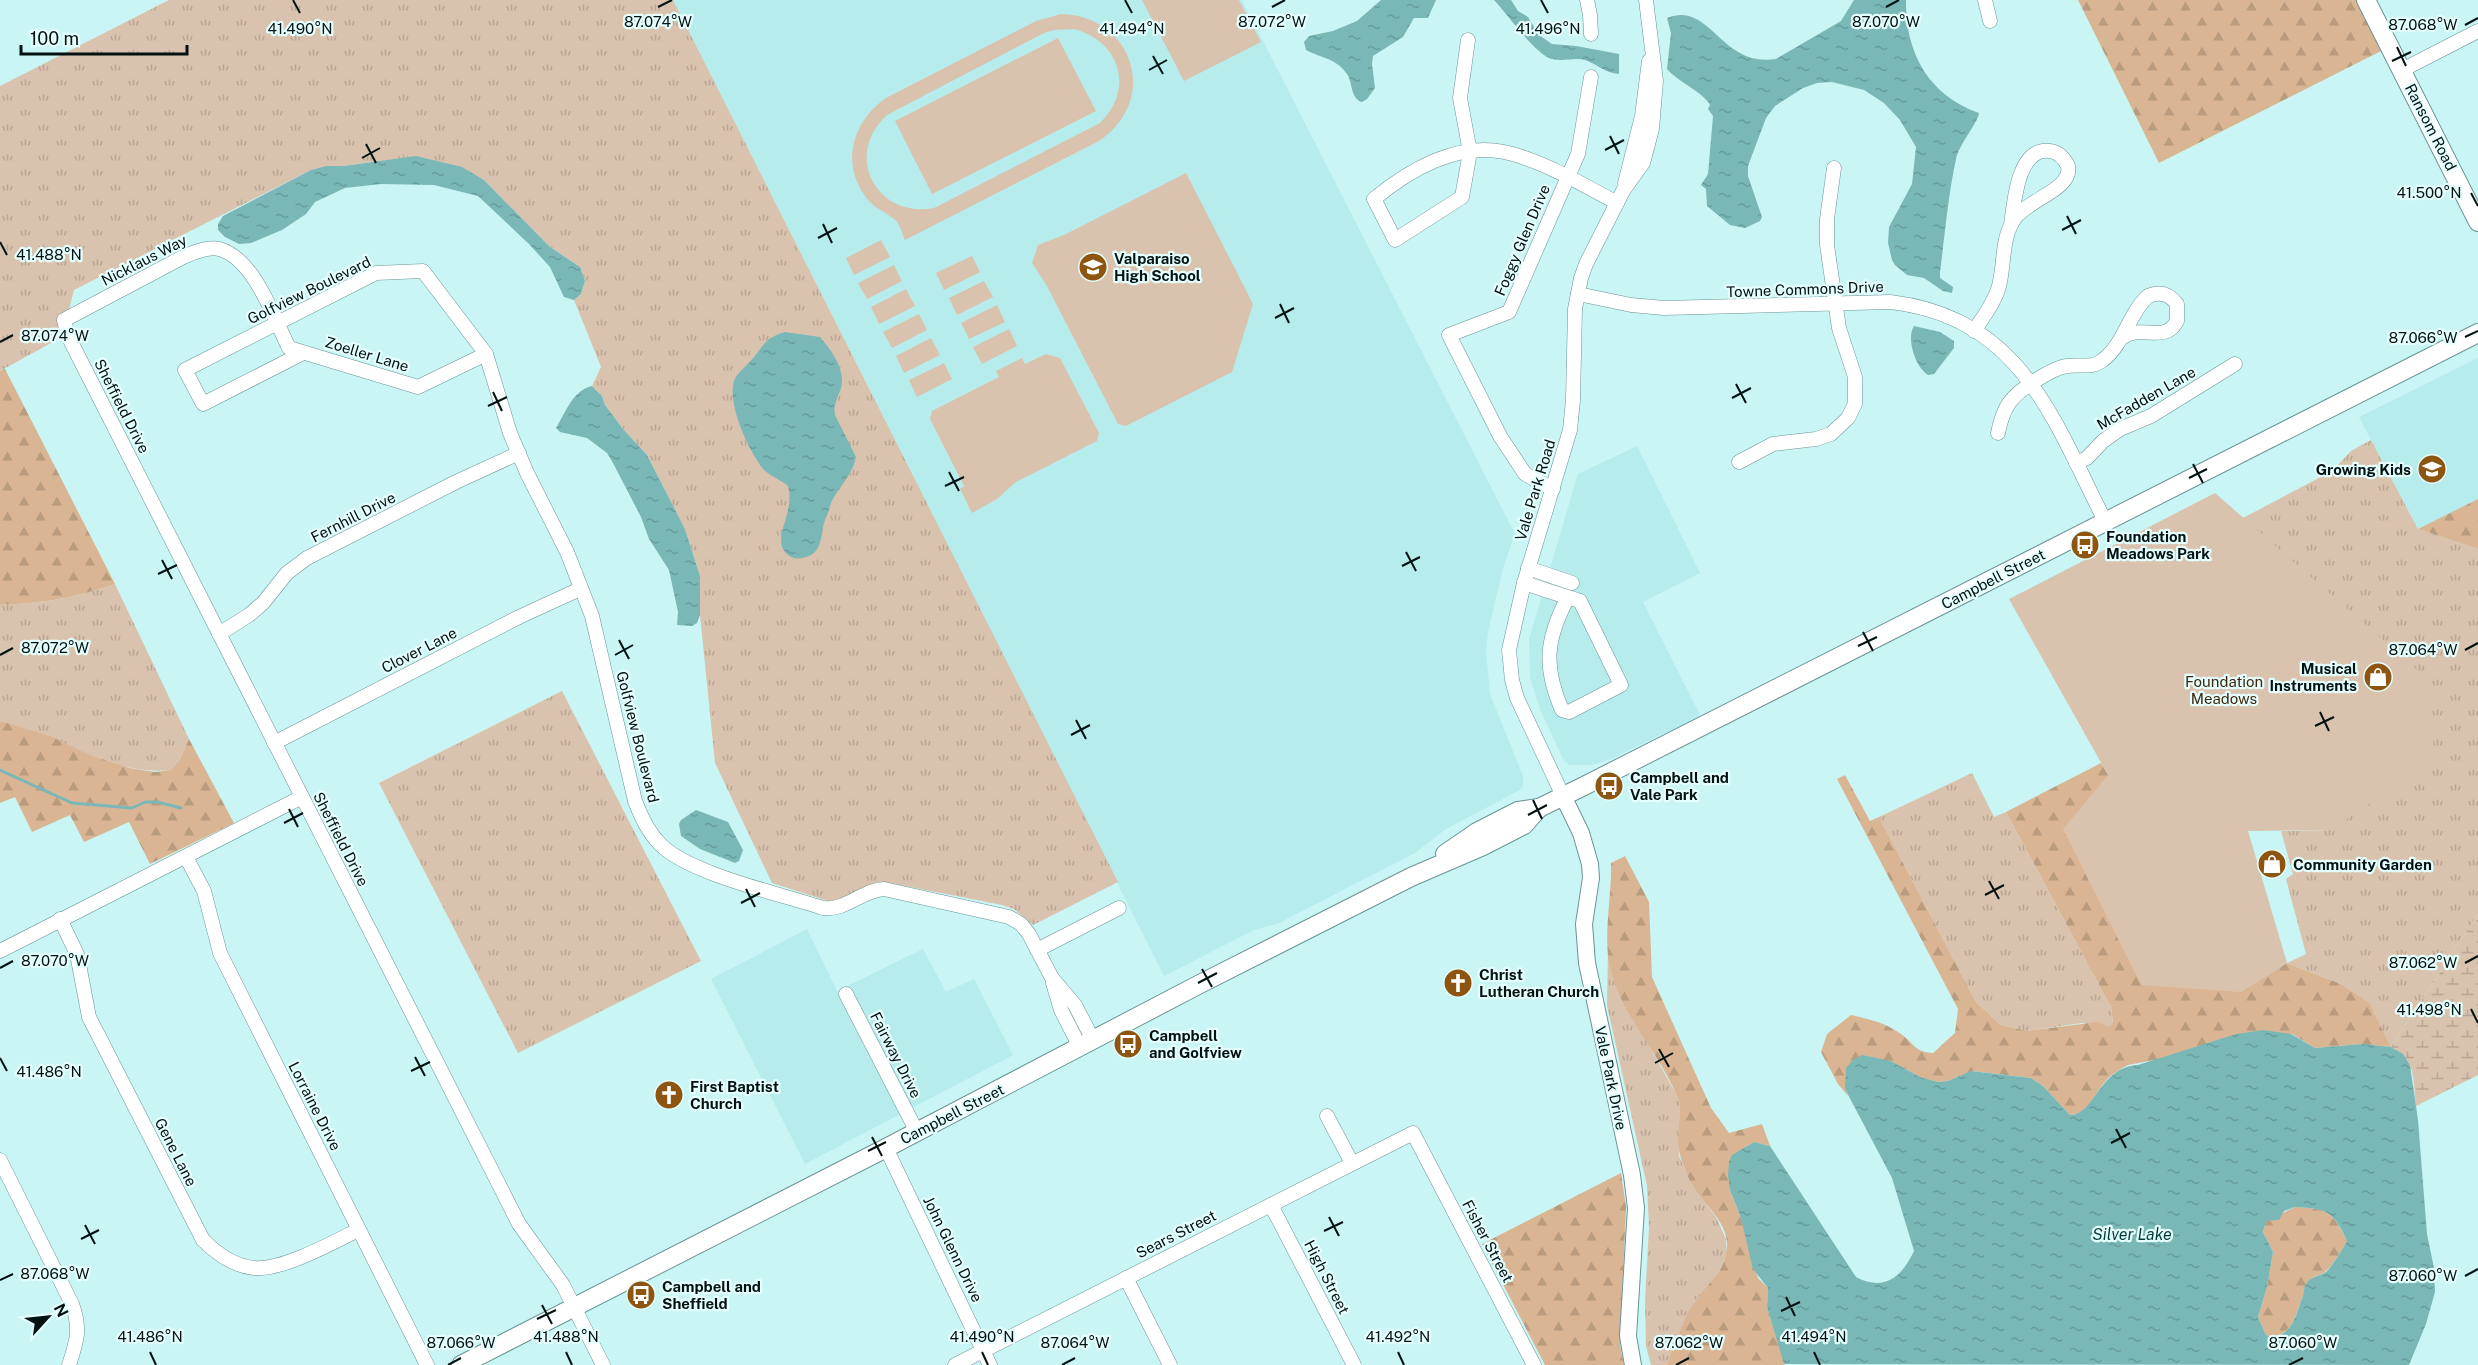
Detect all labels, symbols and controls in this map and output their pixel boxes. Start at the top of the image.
text: 87.074°W [624,13,692,30]
text: 87.072°W [1238,13,1306,30]
text: 87.070°W [1852,13,1920,30]
text: 87.068°W [2388,16,2458,33]
scale bar [21,18,188,56]
text: 41.490°N [268,20,332,37]
text: 41.494°N [1099,20,1165,37]
text: 41.496°N [1515,20,1581,37]
text: 100 m [30,28,79,49]
street label: Ransom Road [2402,81,2460,173]
street label: Foggy Glen Drive [1491,182,1553,298]
text: 41.500°N [2396,184,2462,201]
street label: Nicklaus Way [98,231,190,289]
text: 41.488°N [16,246,82,263]
place label: Valparaiso High School [1114,250,1201,284]
school or university icon: Valparaiso High School [1077,251,1109,283]
street label: Golfview Boulevard [245,253,373,327]
street label: Towne Commons Drive [1726,278,1884,300]
text: 87.074°W [21,327,89,344]
text: 87.066°W [2389,329,2457,346]
street label: Zoeller Lane [323,333,411,375]
street label: Sheffield Drive [91,356,153,456]
street label: McFadden Lane [2094,363,2198,433]
street label: Vale Park Road [1512,437,1558,543]
school or university icon: Growing Kids [2416,453,2448,485]
place label: Growing Kids [2316,461,2411,478]
street label: Fernhill Drive [308,488,398,546]
place label: Foundation Meadows Park [2106,528,2210,562]
bus stop icon: Foundation Meadows Park [2069,529,2101,561]
street label: Campbell Street [1938,545,2048,612]
street label: Clover Lane [379,624,459,676]
text: 87.072°W [21,639,89,656]
text: 87.064°W [2388,641,2458,658]
place label: Musical Instruments [2270,660,2357,694]
shop icon: Musical Instruments [2362,661,2394,693]
street label: Golfview Boulevard [613,669,663,805]
park label: Foundation Meadows [2185,673,2263,707]
place label: Campbell and Vale Park [1630,769,1729,803]
bus stop icon: Campbell and Vale Park [1593,770,1625,802]
street label: Sheffield Drive [310,789,372,889]
shop icon: Community Garden [2256,848,2288,880]
place label: Community Garden [2293,856,2432,873]
text: 87.070°W [21,952,89,969]
text: 87.062°W [2389,954,2457,971]
place label: Christ Lutheran Church [1479,966,1599,1000]
church icon: Christ Lutheran Church [1442,967,1474,999]
text: 41.498°N [2396,1001,2462,1018]
street label: Fairway Drive [867,1009,925,1101]
street label: Vale Park Drive [1592,1025,1630,1131]
place label: Campbell and Golfview [1149,1027,1242,1061]
bus stop icon: Campbell and Golfview [1112,1028,1144,1060]
street label: Lorraine Drive [285,1059,345,1153]
text: 41.486°N [16,1063,82,1080]
place label: First Baptist Church [690,1078,779,1112]
church icon: First Baptist Church [653,1079,685,1111]
street label: Campbell Street [897,1080,1007,1147]
street label: Gene Lane [152,1115,200,1189]
street label: John Glenn Drive [920,1193,986,1305]
street label: Fisher Street [1459,1197,1517,1285]
street label: Sears Street [1133,1206,1219,1261]
water label: Silver Lake [2092,1225,2172,1244]
street label: High Street [1301,1237,1353,1317]
text: 87.068°W [20,1265,90,1282]
text: 87.060°W [2389,1267,2457,1284]
place label: Campbell and Sheffield [662,1278,761,1312]
bus stop icon: Campbell and Sheffield [625,1279,657,1311]
north arrow [18,1287,78,1347]
text: N [50,1301,72,1320]
text: 41.486°N [117,1328,183,1345]
text: 41.488°N [533,1328,599,1345]
text: 41.490°N [950,1328,1014,1345]
text: 41.492°N [1366,1328,1430,1345]
text: 41.494°N [1781,1328,1847,1345]
text: 87.066°W [427,1334,495,1351]
text: 87.064°W [1040,1334,1110,1351]
text: 87.062°W [1655,1334,1723,1351]
text: 87.060°W [2269,1334,2337,1351]

